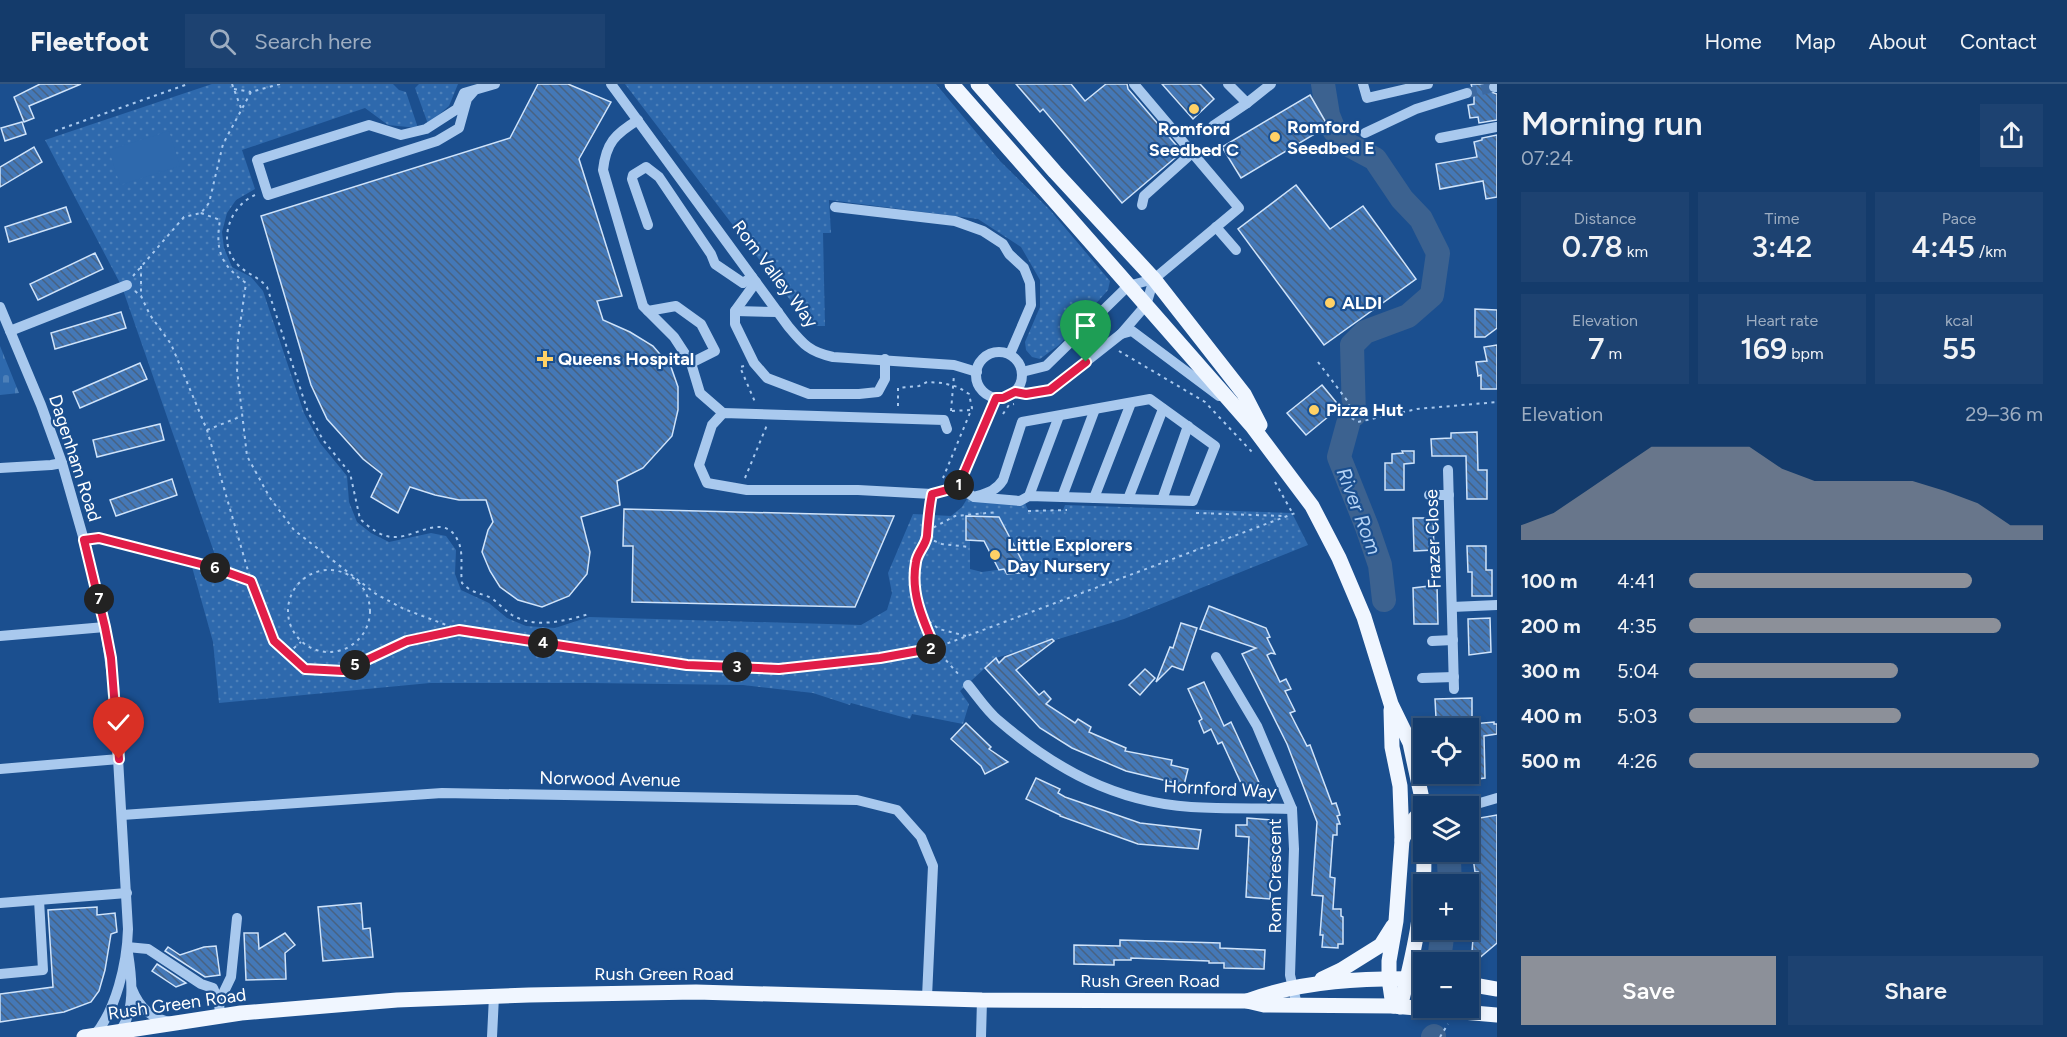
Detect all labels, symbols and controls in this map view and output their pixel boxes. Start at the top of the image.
search box [185,14,605,68]
text: Fleetfoot [30,24,149,58]
icon: search [206,25,239,58]
text: Search here [254,28,372,55]
text: Home [1705,29,1762,54]
text: Map [1795,29,1836,54]
text: About [1869,29,1927,54]
text: Contact [1960,29,2037,54]
marker: Romford Seedbed C [1187,102,1201,116]
text: Morning run [1521,104,1703,143]
button: share [1980,104,2043,167]
place label: Romford Seedbed E [1287,116,1375,159]
place label: Romford Seedbed C [1149,118,1239,161]
marker: Romford Seedbed E [1268,130,1282,144]
text: 07:24 [1521,146,1573,170]
text: Distance [1574,209,1636,228]
text: Time [1765,209,1799,228]
text: Pace [1942,209,1976,228]
street label: Rom Valley Way [727,216,823,333]
text: 0.78 [1562,228,1623,265]
text: 3:42 [1752,228,1812,265]
text: 4:45 [1911,228,1975,265]
text: km [1623,242,1648,261]
text: /km [1975,242,2007,261]
place label: ALDI [1342,292,1382,314]
marker: ALDI [1323,296,1337,310]
pin [1060,300,1111,362]
icon: arrive [1069,309,1102,342]
text: Elevation [1572,311,1638,330]
text: Heart rate [1746,311,1818,330]
text: kcal [1945,311,1973,330]
text: 7 [1588,330,1604,367]
text: 169 [1740,330,1787,367]
text: 55 [1942,330,1976,367]
text: m [1604,344,1622,363]
text: bpm [1787,344,1824,363]
place label: Queens Hospital [558,348,694,370]
marker: Queens Hospital [536,350,554,368]
street label: Dagenham Road [44,392,106,524]
place label: Pizza Hut [1326,399,1404,421]
text: Elevation [1521,402,1603,426]
text: 29–36 m [1965,402,2043,426]
marker: Pizza Hut [1307,403,1321,417]
water label: River Rom [1331,464,1387,558]
pin: 1 [944,470,974,500]
text: 1 [956,475,962,494]
street label: Frazer Close [1420,489,1446,589]
place label: Little Explorers Day Nursery [1007,534,1133,577]
marker: Little Explorers Day Nursery [988,548,1002,562]
pin: 6 [200,553,230,583]
text: 6 [210,558,220,577]
text: 100 m [1521,569,1578,593]
text: 4:41 [1617,569,1655,593]
pin: 7 [84,584,114,614]
text: 7 [95,589,103,608]
text: 200 m [1521,614,1581,638]
text: 4:35 [1617,614,1657,638]
pin: 4 [528,628,558,658]
text: 4 [538,633,548,652]
pin: 2 [916,634,946,664]
text: 2 [926,639,936,658]
pin: 5 [340,650,370,680]
pin: 3 [722,652,752,682]
text: 5 [350,655,360,674]
text: 3 [733,657,741,676]
text: 300 m [1521,659,1580,683]
text: 5:04 [1617,659,1659,683]
pin [93,697,144,759]
text: 400 m [1521,704,1582,728]
text: 5:03 [1617,704,1657,728]
icon: check [102,706,135,739]
map controls [1413,718,1479,1018]
button: locate [1413,718,1479,784]
text: 500 m [1521,749,1581,773]
text: 4:26 [1617,749,1657,773]
street label: Norwood Avenue [539,767,681,791]
street label: Hornford Way [1163,775,1278,803]
button: layers [1413,796,1479,862]
street label: Rom Crescent [1264,818,1286,934]
button: + [1413,874,1479,940]
button: − [1413,952,1479,1018]
button: Save [1521,956,1776,1025]
button: Share [1788,956,2043,1025]
street label: Rush Green Road [594,963,734,985]
street label: Rush Green Road [1080,970,1220,992]
street label: Rush Green Road [106,983,248,1025]

